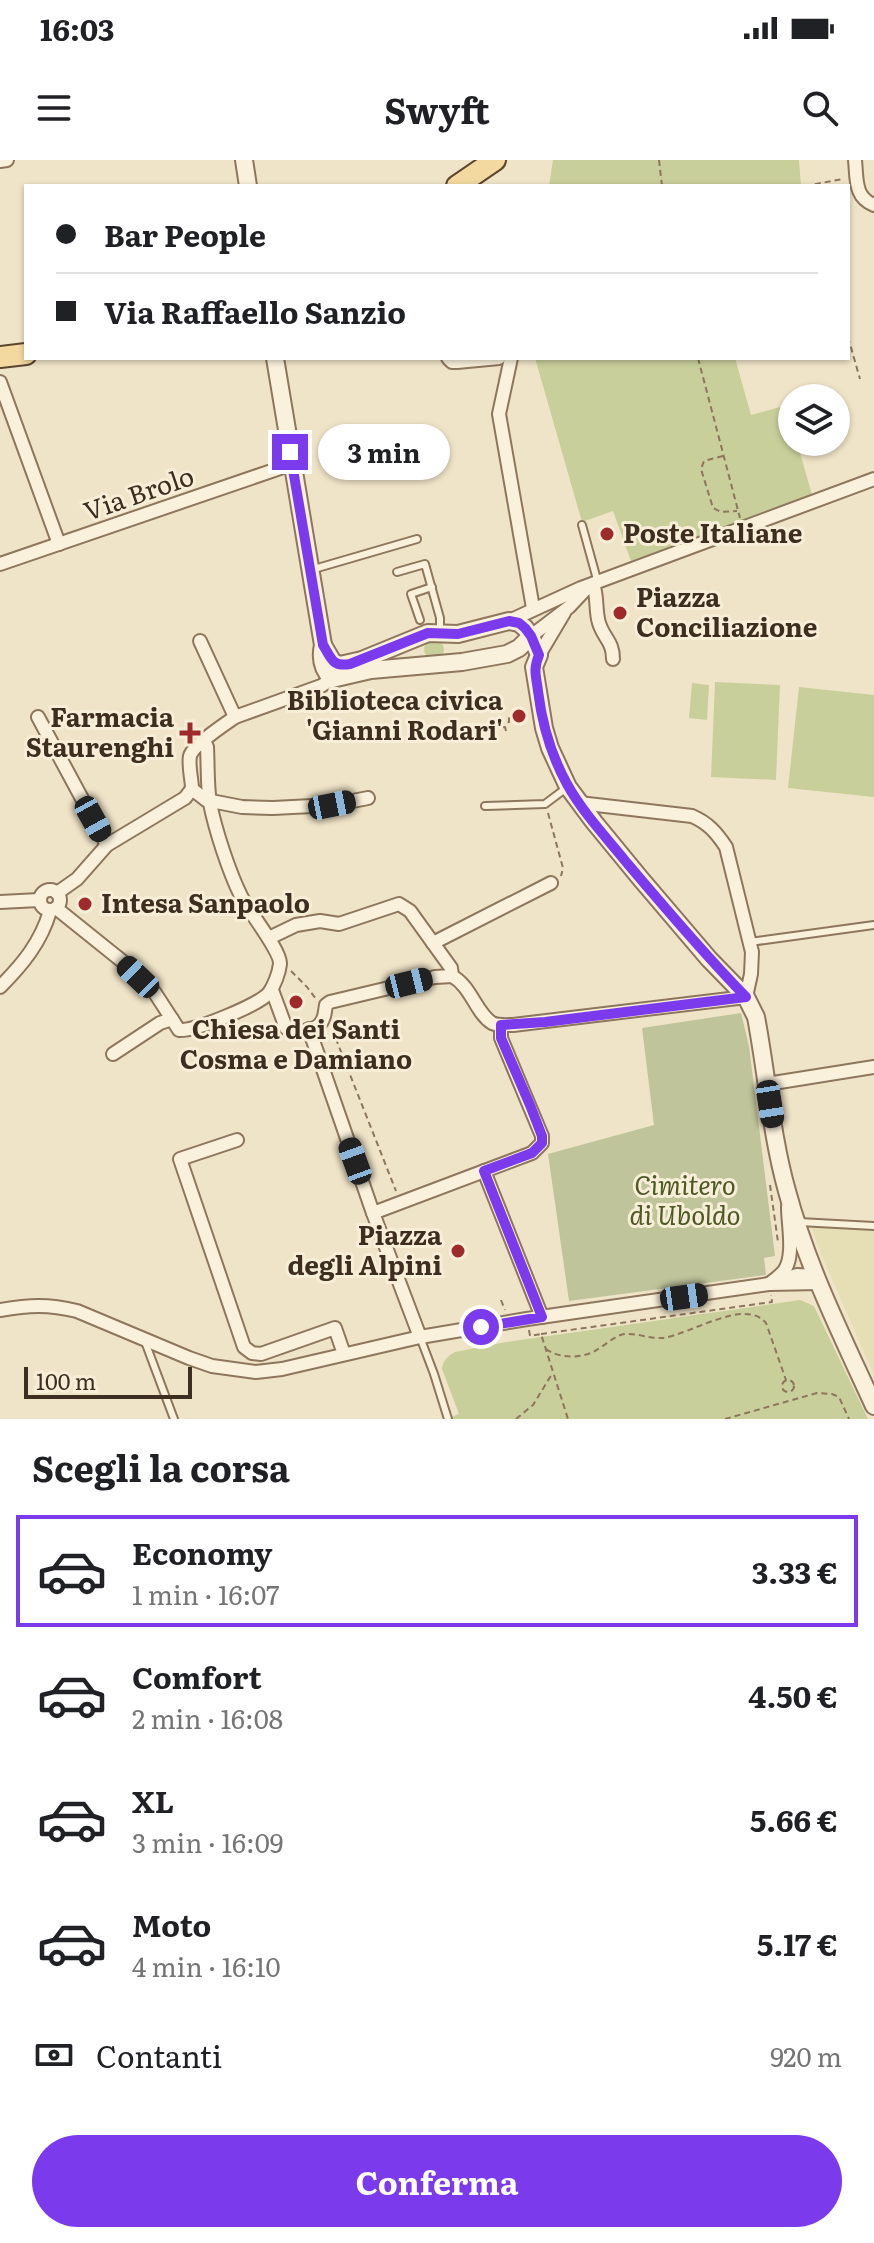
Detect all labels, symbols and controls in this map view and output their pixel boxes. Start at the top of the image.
text: 16:03 [40,6,115,50]
text: Swyft [384,82,490,135]
icon: menu [32,86,76,130]
icon: search [798,86,842,130]
text: Bar People [104,212,266,256]
text: Via Raffaello Sanzio [104,289,406,333]
map controls [778,384,850,456]
button: layers [778,384,850,456]
callout: 3 min [318,424,450,480]
text: 3 min [347,432,421,471]
route end [272,434,308,470]
street label: Via Brolo [78,455,199,529]
place label: Poste Italiane [623,512,803,551]
marker: Poste Italiane [598,525,616,543]
place label: Piazza Conciliazione [636,576,818,645]
marker: Piazza Conciliazione [611,604,629,622]
place label: Biblioteca civica 'Gianni Rodari' [287,679,503,748]
place label: Farmacia Staurenghi [26,696,174,765]
marker: Biblioteca civica 'Gianni Rodari' [510,707,528,725]
marker: Farmacia Staurenghi [181,724,199,742]
car [306,789,358,821]
car [71,792,115,846]
place label: Intesa Sanpaolo [101,882,310,921]
marker: Intesa Sanpaolo [76,895,94,913]
car [112,952,164,1002]
car [383,966,435,1000]
marker: Chiesa dei Santi Cosma e Damiano [287,993,305,1011]
place label: Chiesa dei Santi Cosma e Damiano [180,1008,412,1077]
car [754,1078,786,1130]
car [336,1134,374,1188]
park label: Cimitero di Uboldo [629,1164,741,1233]
place label: Piazza degli Alpini [287,1214,442,1283]
marker: Piazza degli Alpini [449,1242,467,1260]
car [659,1282,709,1312]
route start [463,1309,499,1345]
scale bar [24,1363,192,1399]
text: 100 m [36,1364,96,1397]
text: Scegli la corsa [32,1440,290,1493]
text: Economy [132,1530,272,1574]
icon: car [36,1535,108,1607]
text: 3.33 € [752,1549,838,1593]
text: 1 min · 16:07 [132,1574,279,1613]
text: Comfort [132,1654,262,1698]
icon: car [36,1659,108,1731]
text: 4.50 € [748,1673,838,1717]
text: 2 min · 16:08 [132,1698,283,1737]
text: XL [132,1778,174,1822]
icon: car [36,1783,108,1855]
text: 5.66 € [750,1797,838,1841]
text: 3 min · 16:09 [132,1822,283,1861]
text: Moto [132,1902,211,1946]
icon: car [36,1907,108,1979]
text: 5.17 € [757,1921,838,1965]
text: 4 min · 16:10 [132,1946,281,1985]
icon: cash [32,2033,76,2077]
text: Contanti [96,2033,222,2077]
text: 920 m [770,2036,842,2075]
button: Conferma [32,2135,842,2227]

